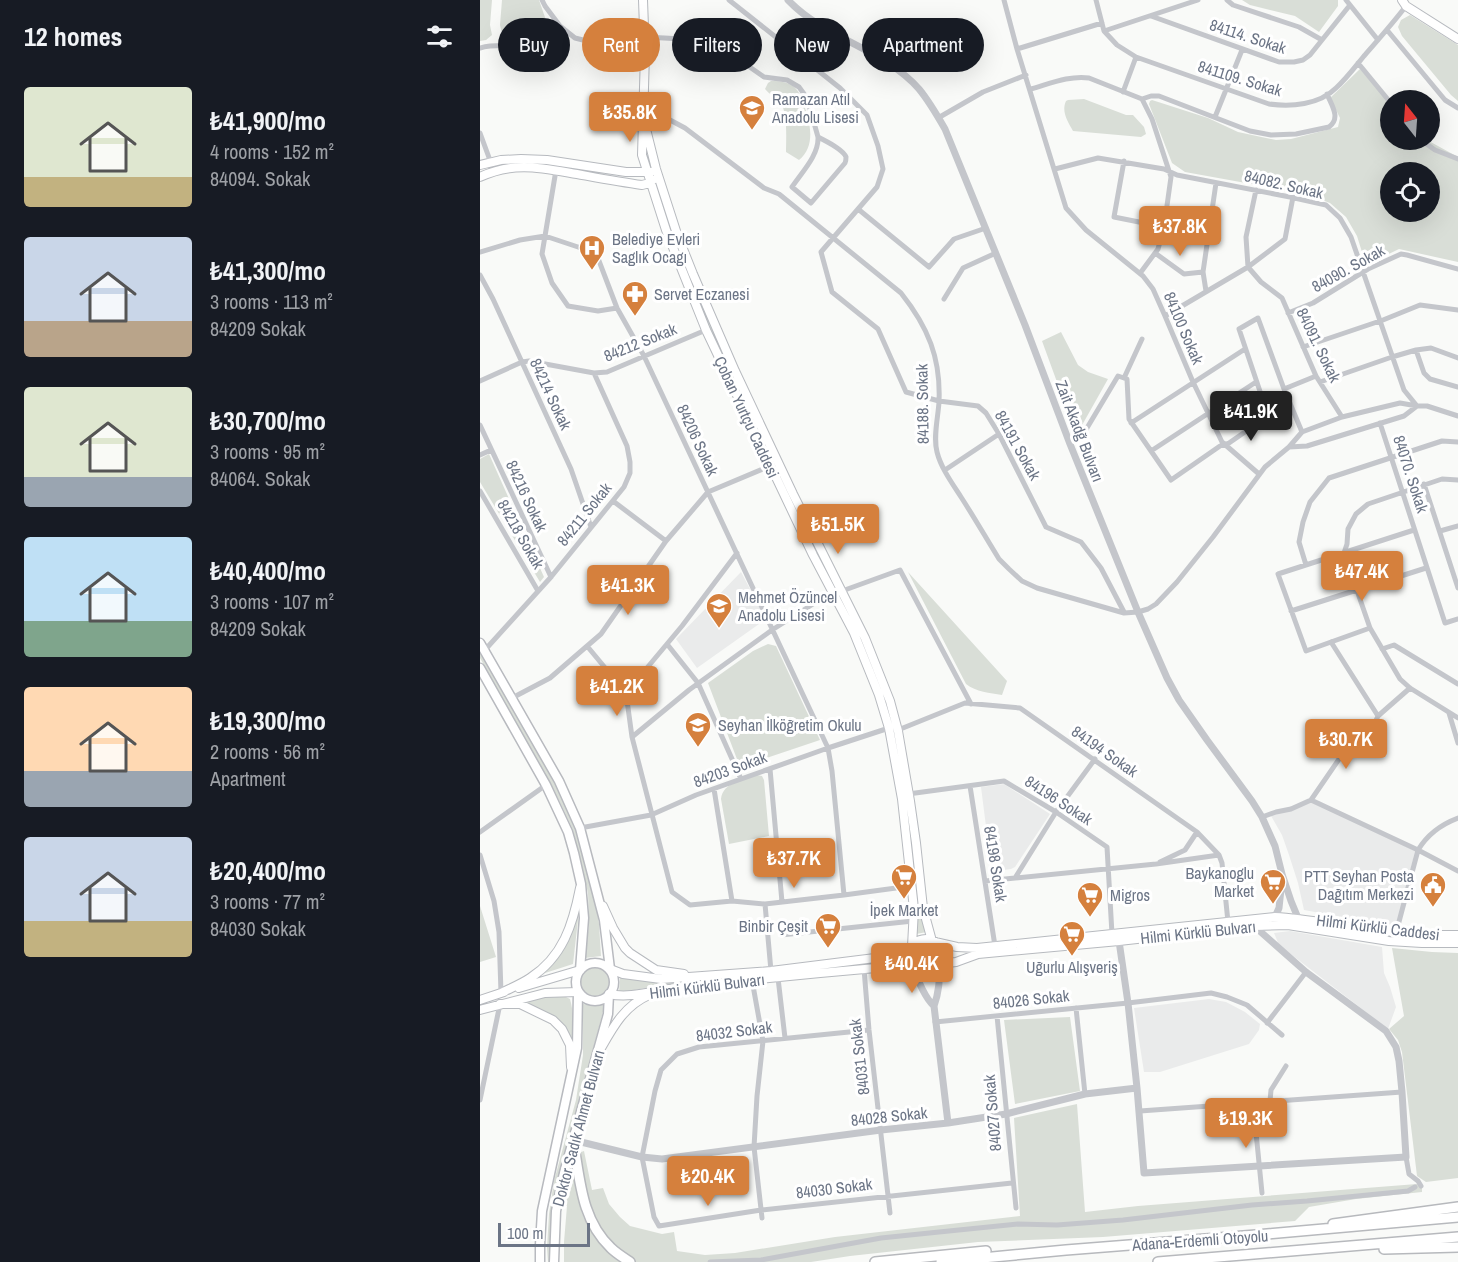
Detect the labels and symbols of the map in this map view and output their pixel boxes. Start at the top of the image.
street label: 84114. Sokak [1207,13,1290,59]
street label: 841109. Sokak [1195,55,1285,101]
place label: Ramazan Atıl Anadolu Lisesi [771,88,859,128]
north arrow [1380,90,1440,150]
pin: ₺35.8K [581,92,679,143]
school or university icon: Ramazan Atıl Anadolu Lisesi [737,93,767,131]
street label: 84082. Sokak [1242,164,1326,204]
pin: ₺37.8K [1131,206,1229,257]
place label: Belediye Evleri Saglık Ocagı [612,228,700,268]
hospital icon: Belediye Evleri Saglık Ocagı [577,233,607,271]
street label: 84090. Sokak [1308,239,1389,297]
pharmacy icon: Servet Eczanesi [620,279,650,317]
place label: Servet Eczanesi [654,283,750,305]
street label: 84100 Sokak [1159,288,1209,368]
street label: 84091. Sokak [1292,304,1347,386]
street label: 84212 Sokak [600,317,680,367]
street label: Çoban Yurtçu Caddesi [709,353,785,481]
street label: 84214 Sokak [525,355,577,434]
street label: 84188. Sokak [910,363,934,444]
street label: Zait Akadğ Bulvarı [1051,377,1109,485]
pin: ₺41.9K [1202,391,1300,442]
street label: 84206 Sokak [672,401,724,480]
street label: 84191 Sokak [990,406,1046,484]
street label: 84070. Sokak [1388,432,1434,516]
street label: 84216 Sokak [501,457,553,536]
street label: 84211 Sokak [552,477,617,550]
street label: 84218 Sokak [492,495,550,573]
pin: ₺51.5K [789,504,887,555]
pin: ₺47.4K [1313,551,1411,602]
pin: ₺41.3K [579,565,677,616]
place label: Mehmet Özüncel Anadolu Lisesi [737,586,837,626]
school or university icon: Mehmet Özüncel Anadolu Lisesi [704,591,734,629]
pin: ₺41.2K [568,666,666,717]
school or university icon: Seyhan İlköğretim Okulu [683,710,713,748]
place label: Seyhan İlköğretim Okulu [718,714,862,736]
pin: ₺30.7K [1297,719,1395,770]
street label: 84194 Sokak [1067,720,1143,782]
street label: 84203 Sokak [690,745,770,792]
street label: 84196 Sokak [1021,770,1097,830]
street label: 84198 Sokak [979,824,1013,904]
pin: ₺37.7K [745,838,843,889]
supermarket icon: İpek Market [889,862,919,900]
place label: Baykanoglu Market [1185,862,1254,902]
place label: PTT Seyhan Posta Dağıtım Merkezi [1304,865,1415,905]
supermarket icon: Baykanoglu Market [1258,867,1288,905]
public building icon: PTT Seyhan Posta Dağıtım Merkezi [1418,870,1448,908]
supermarket icon: Migros [1075,880,1105,918]
place label: Migros [1110,884,1150,906]
place label: İpek Market [870,899,939,921]
street label: Hilmi Kürklü Caddesi [1315,909,1441,945]
supermarket icon: Binbir Çeşit [813,911,843,949]
place label: Binbir Çeşit [739,915,808,937]
street label: Hilmi Kürklü Bulvarı [1139,915,1257,949]
supermarket icon: Uğurlu Alışveriş [1057,919,1087,957]
pin: ₺40.4K [863,943,961,994]
place label: Uğurlu Alışveriş [1026,956,1118,978]
street label: Hilmi Kürklü Bulvarı [648,968,766,1004]
street label: 84026 Sokak [992,984,1071,1014]
street label: 84032 Sokak [695,1015,774,1047]
street label: 84031 Sokak [843,1017,875,1096]
street label: Doktor Sadık Ahmet Bulvarı [547,1047,609,1209]
street label: 84027 Sokak [978,1073,1006,1152]
pin: ₺19.3K [1197,1098,1295,1149]
street label: 84028 Sokak [850,1101,929,1131]
pin: ₺20.4K [659,1156,757,1207]
street label: 84030 Sokak [795,1172,874,1204]
scale bar [498,1220,590,1248]
street label: Adana-Erdemli Otoyolu [1130,1224,1269,1256]

